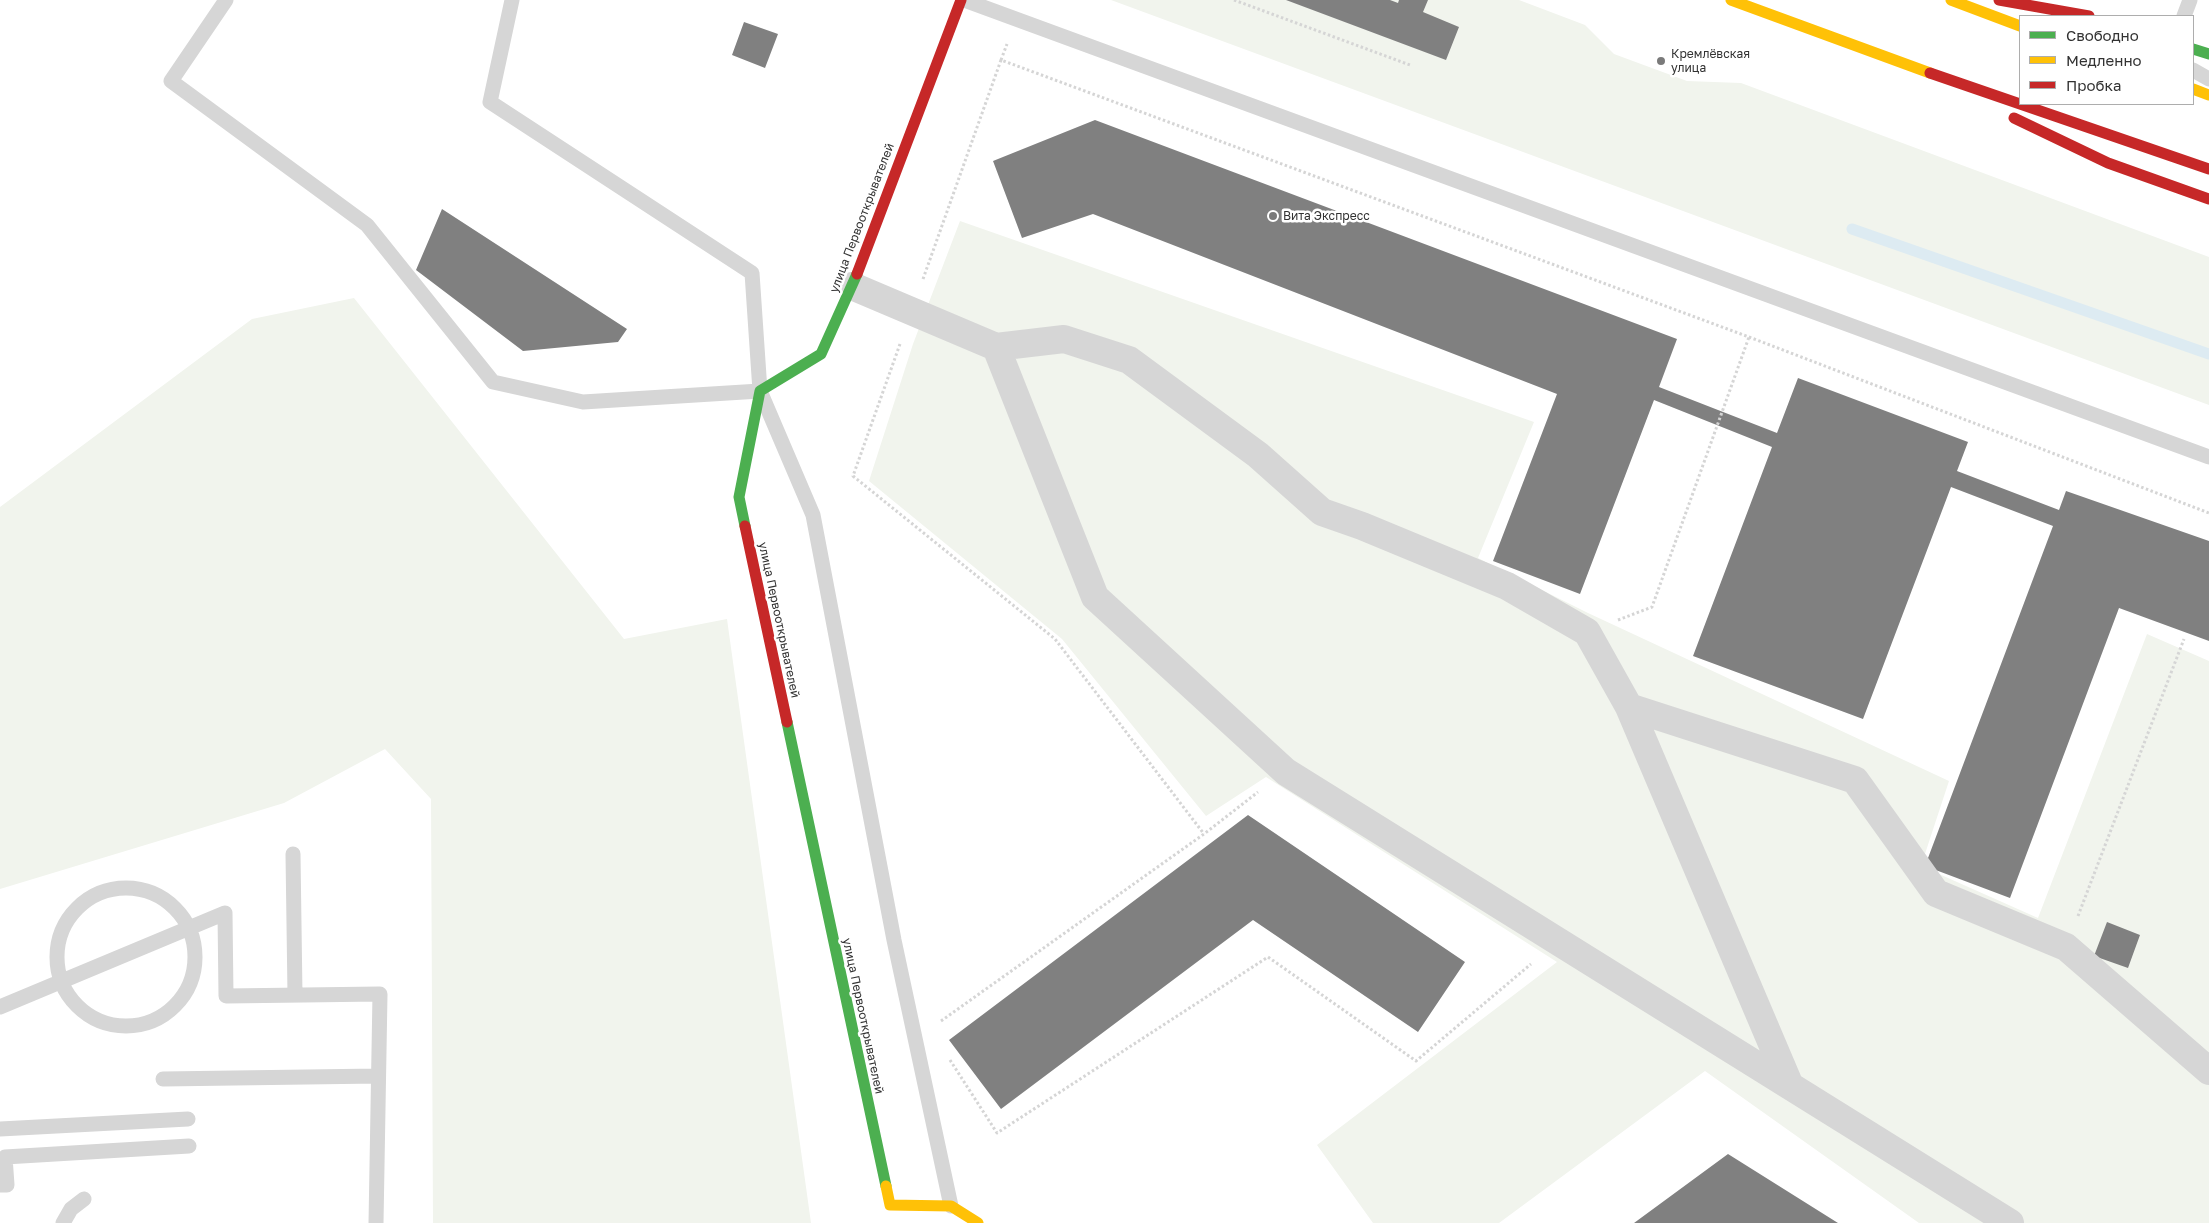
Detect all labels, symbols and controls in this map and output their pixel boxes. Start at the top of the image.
legend [2019,15,2194,105]
text: Свободно [2066,26,2139,44]
place label: Кремлёвская улица [1671,47,1750,75]
text: Медленно [2066,51,2142,69]
marker: Кремлёвская улица [1655,55,1667,67]
text: Пробка [2066,76,2121,94]
street label: улица Первооткрывателей [827,141,897,295]
place label: Вита Экспресс [1283,209,1370,223]
marker: Вита Экспресс [1267,210,1279,222]
street label: улица Первооткрывателей [755,541,803,699]
street label: улица Первооткрывателей [839,937,887,1095]

